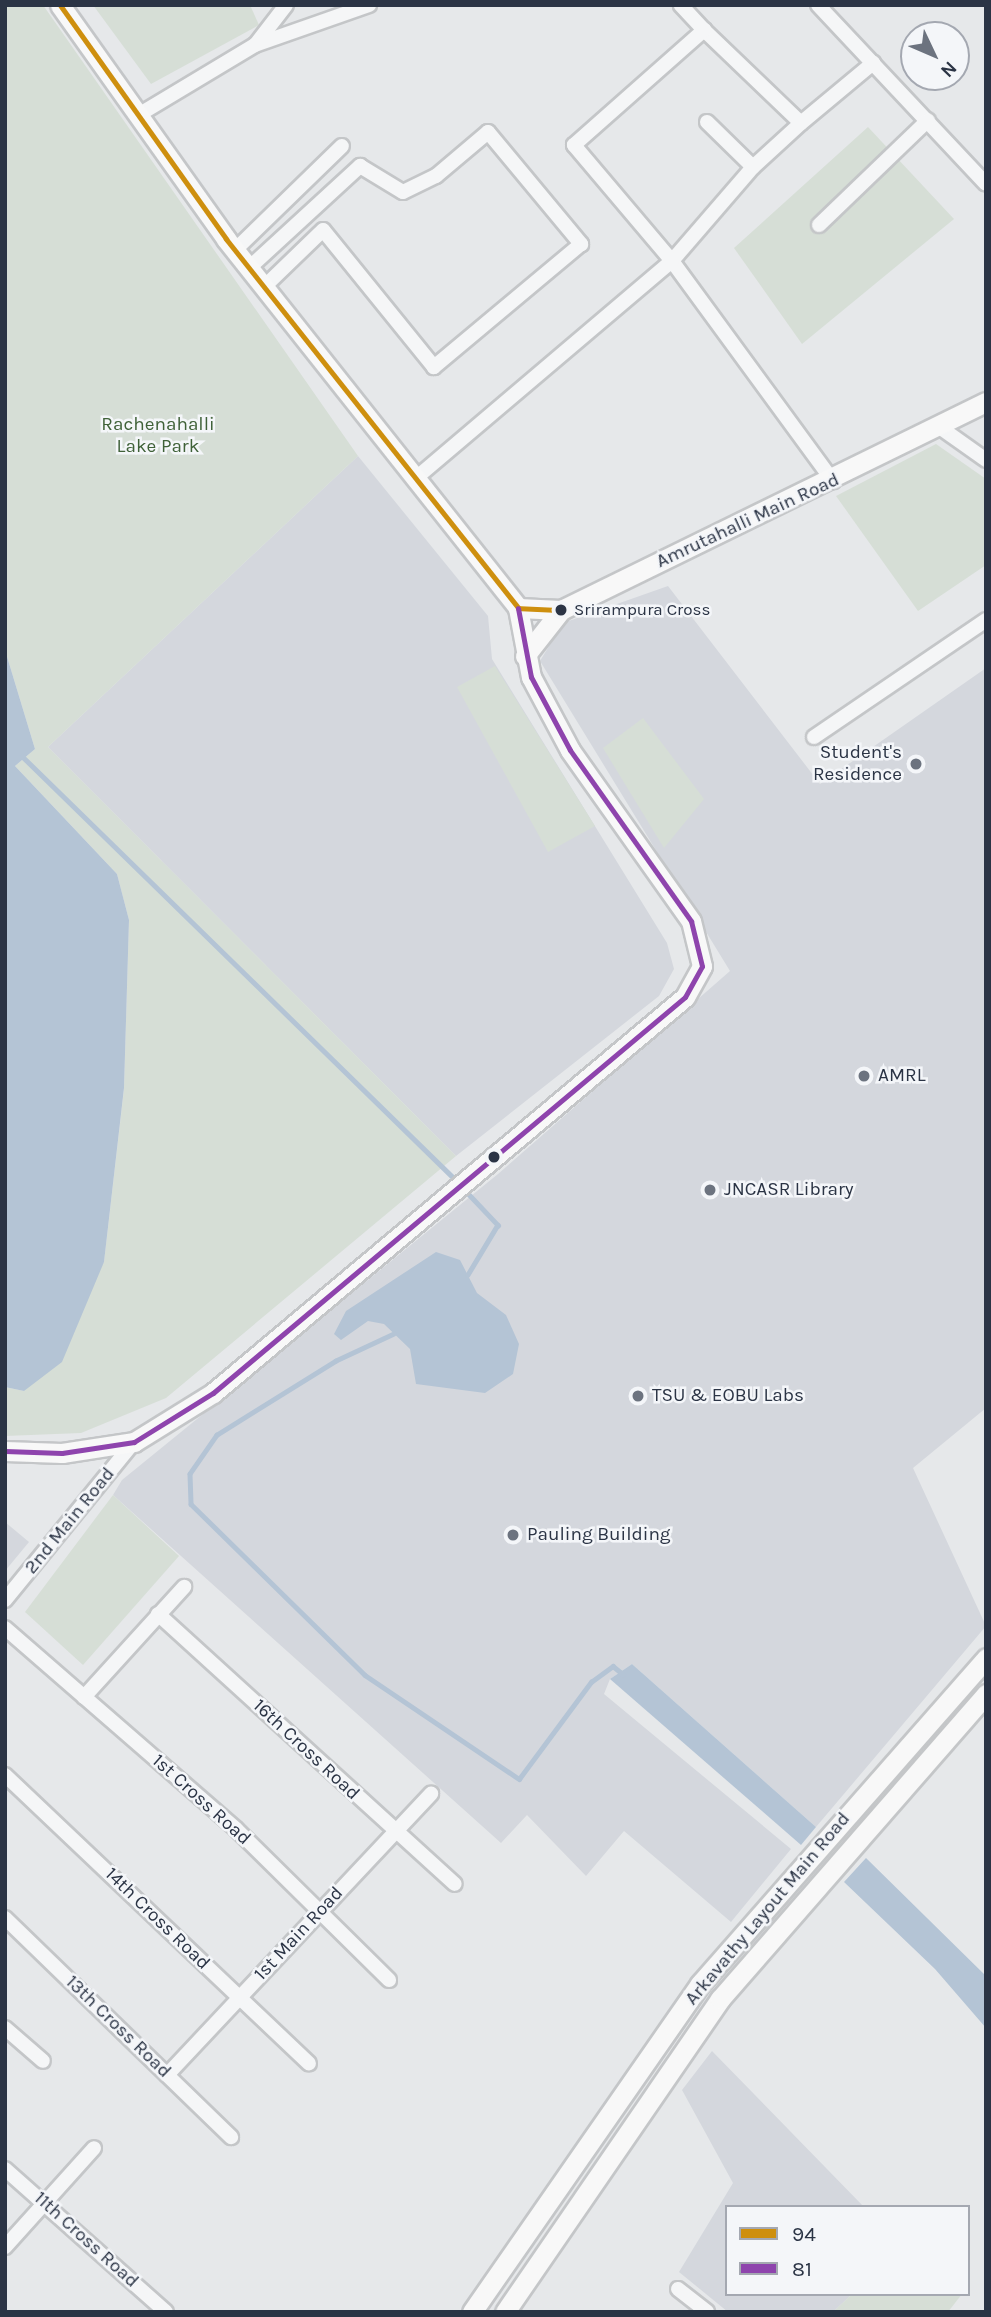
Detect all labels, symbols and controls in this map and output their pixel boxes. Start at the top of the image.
north arrow [900,21,970,91]
text: N [936,57,961,82]
park label: Rachenahalli Lake Park [101,414,215,458]
street label: Amrutahalli Main Road [653,469,843,573]
place label: Srirampura Cross [574,600,710,620]
marker: Srirampura Cross [554,603,568,617]
place label: Student's Residence [813,742,902,786]
marker: Student's Residence [908,756,924,772]
place label: AMRL [878,1065,926,1087]
marker: AMRL [856,1068,872,1084]
unlabelled marker [487,1150,501,1164]
place label: JNCASR Library [724,1179,854,1201]
marker: JNCASR Library [702,1182,718,1198]
place label: TSU & EOBU Labs [652,1385,804,1407]
marker: TSU & EOBU Labs [630,1388,646,1404]
street label: 2nd Main Road [20,1463,120,1579]
place label: Pauling Building [527,1524,671,1546]
marker: Pauling Building [505,1527,521,1543]
street label: 16th Cross Road [248,1695,364,1805]
street label: 1st Cross Road [147,1750,255,1850]
street label: Arkavathy Layout Main Road [681,1808,855,2010]
street label: 14th Cross Road [100,1863,214,1975]
street label: 1st Main Road [250,1882,348,1986]
street label: 13th Cross Road [61,1971,175,2083]
street label: 11th Cross Road [29,2187,143,2293]
legend [725,2205,970,2296]
text: 94 [792,2222,816,2246]
text: 81 [792,2257,812,2281]

